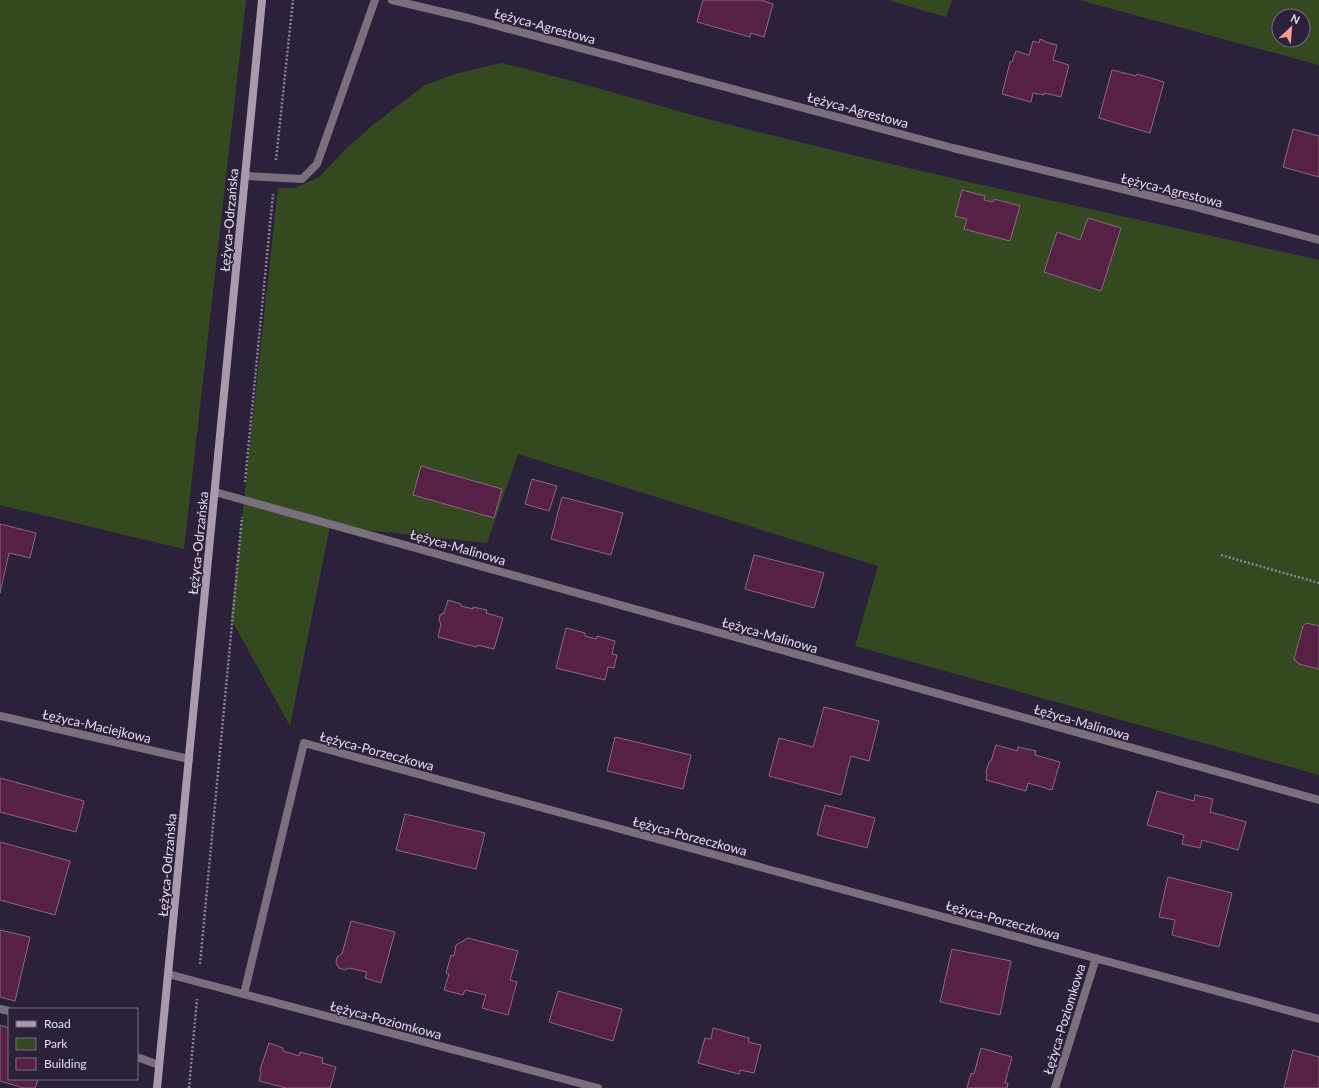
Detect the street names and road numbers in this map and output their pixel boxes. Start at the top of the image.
street label: Łężyca-Agrestowa [493,5,597,47]
street label: Łężyca-Agrestowa [806,89,910,131]
street label: Łężyca-Odrzańska [217,168,241,272]
street label: Łężyca-Agrestowa [1120,170,1224,210]
street label: Łężyca-Odrzańska [185,491,211,595]
street label: Łężyca-Malinowa [408,526,508,568]
street label: Łężyca-Malinowa [720,614,820,656]
street label: Łężyca-Malinowa [1032,701,1132,743]
street label: Łężyca-Maciejkowa [41,706,153,746]
street label: Łężyca-Porzeczkowa [318,728,436,774]
street label: Łężyca-Odrzańska [155,813,179,917]
street label: Łężyca-Porzeczkowa [631,813,749,859]
street label: Łężyca-Porzeczkowa [944,897,1062,943]
street label: Łężyca-Poziomkowa [1040,962,1088,1076]
street label: Łężyca-Poziomkowa [328,997,444,1043]

